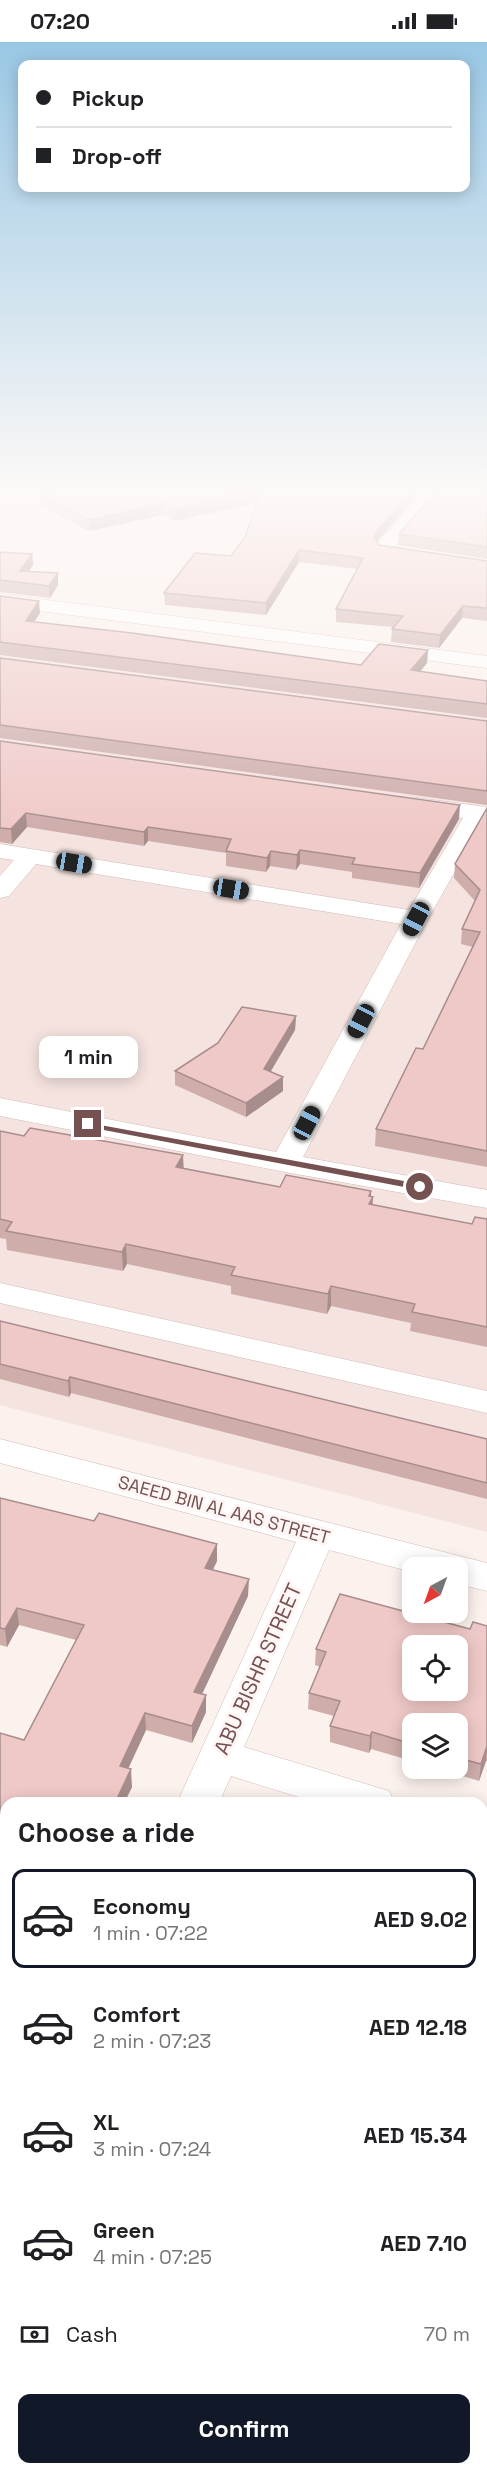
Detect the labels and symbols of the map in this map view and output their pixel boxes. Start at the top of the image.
car [55,851,93,875]
car [212,877,250,901]
car [400,899,432,939]
car [345,1001,377,1041]
callout: 1 min [38,1037,138,1079]
car [291,1103,323,1143]
route end [74,1110,101,1137]
route start [406,1173,433,1200]
street label: SAEED BIN AL AAS STREET [116,1470,333,1549]
north arrow [402,1557,468,1623]
street label: ABU BISHR STREET [208,1579,307,1759]

